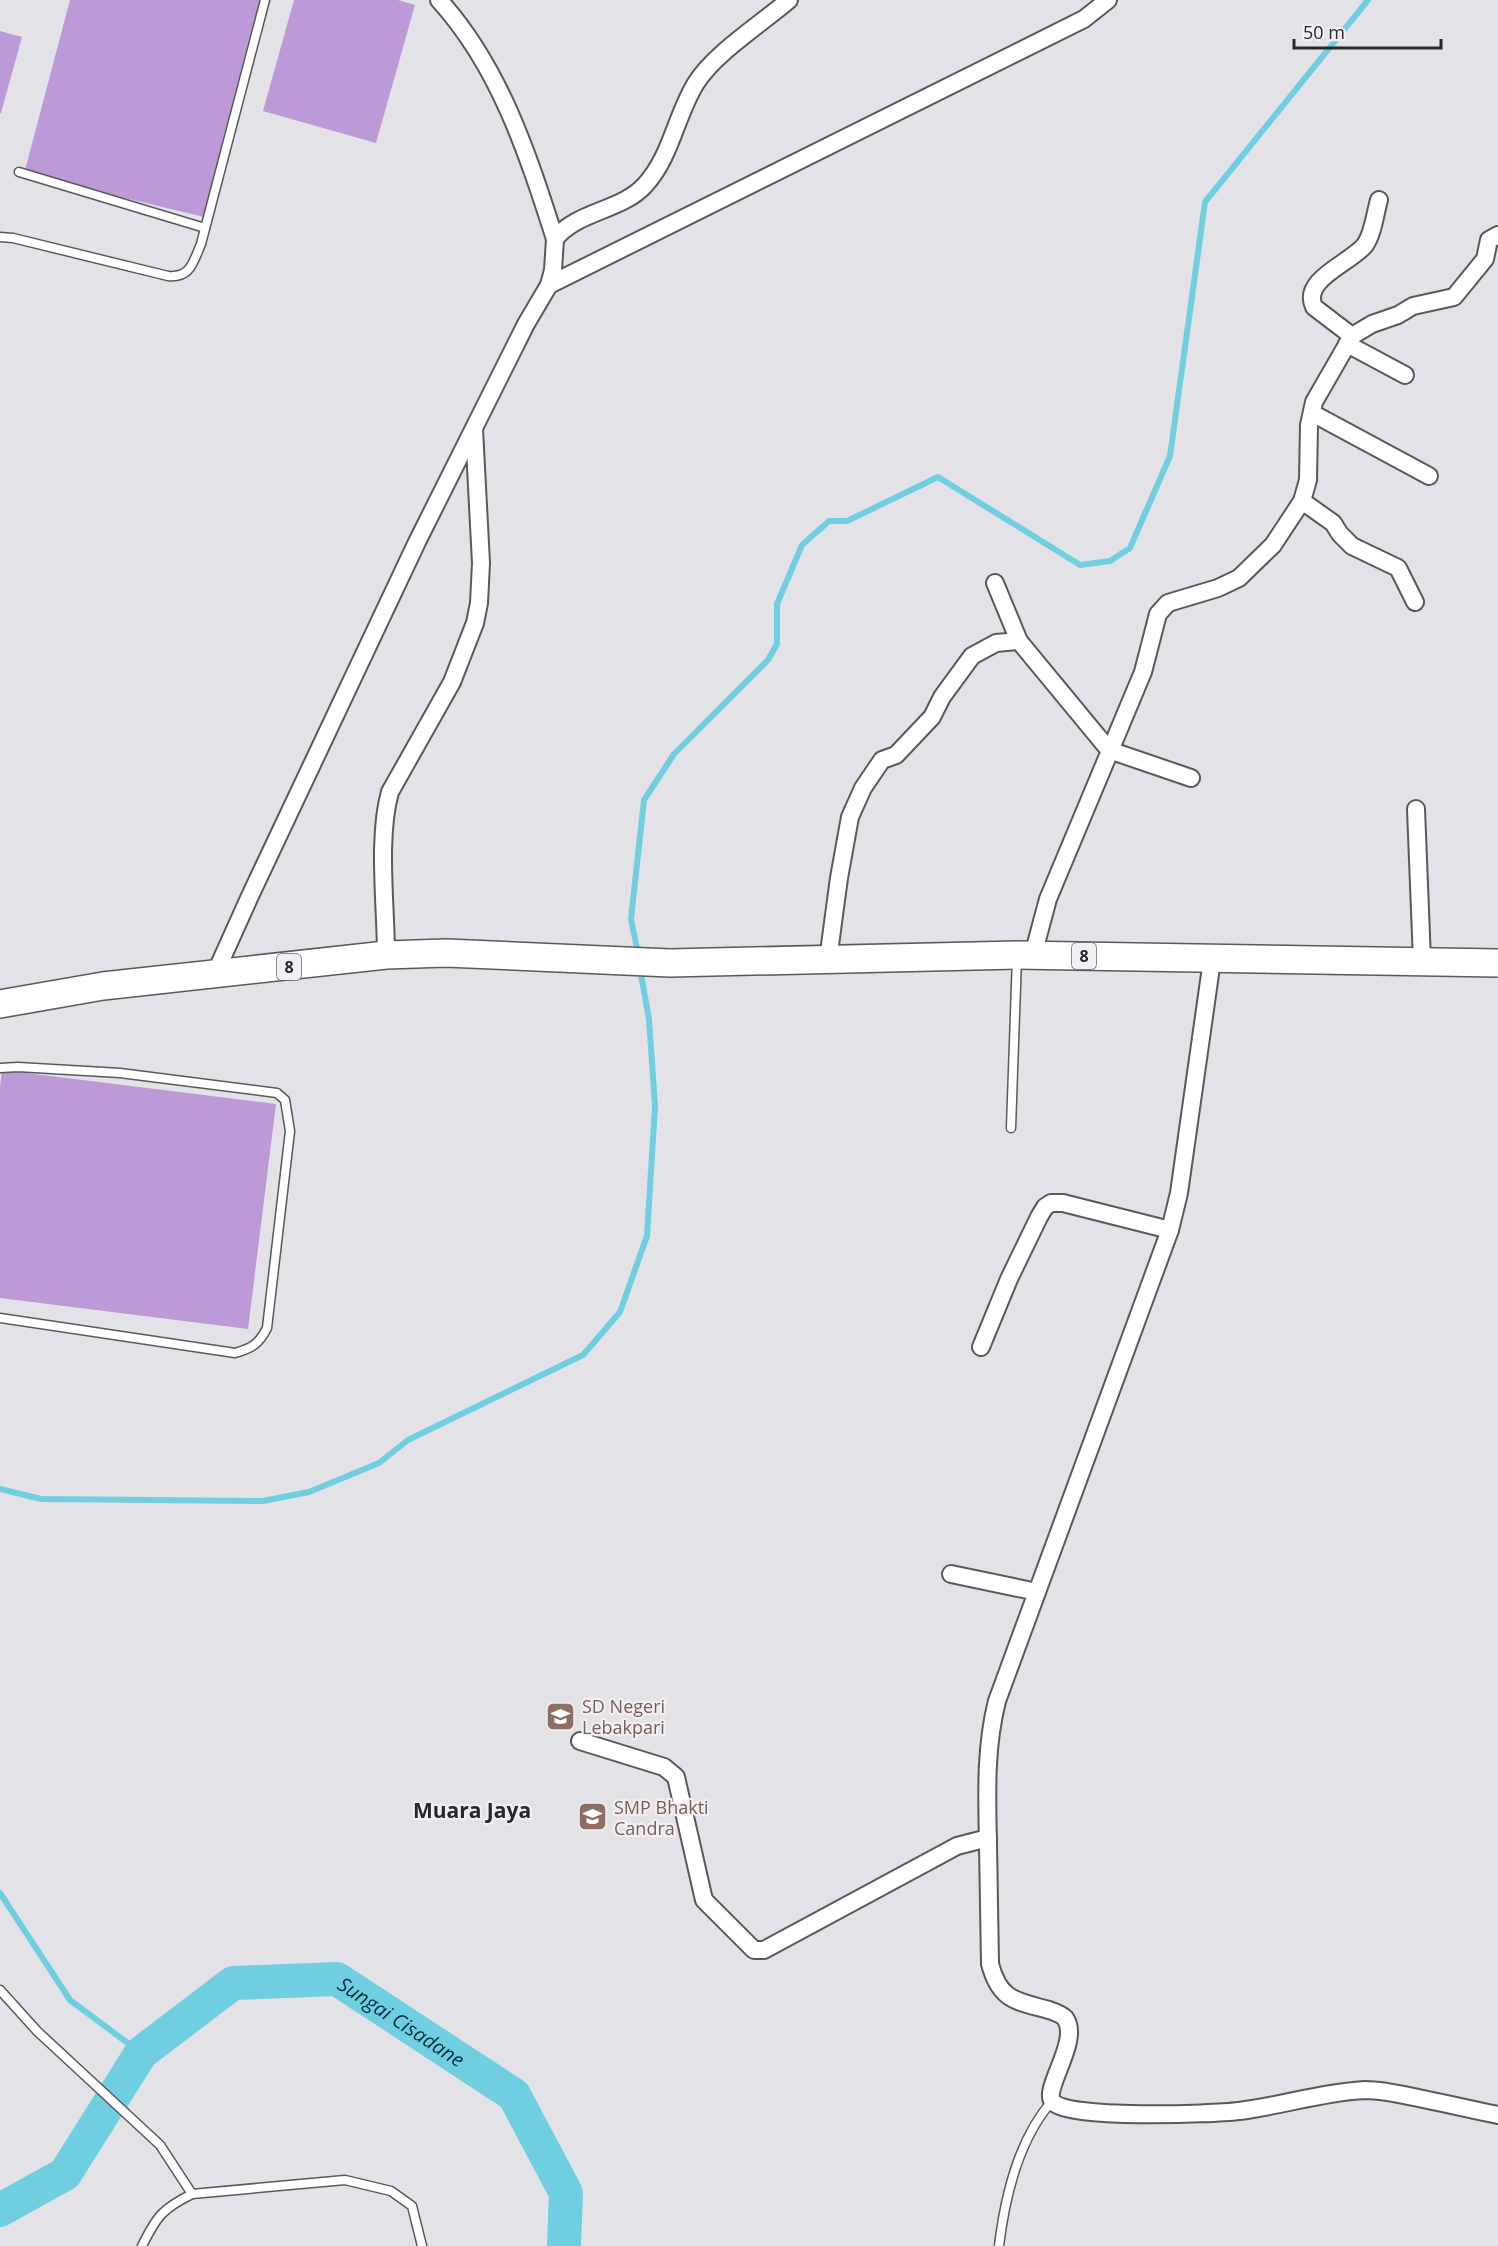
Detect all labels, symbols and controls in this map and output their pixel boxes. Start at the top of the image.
scale bar [1294,12,1441,50]
text: 50 m [1303,20,1345,44]
road number: 8 [1072,943,1096,969]
road number: 8 [277,954,301,980]
place label: SD Negeri Lebakpari [582,1694,665,1739]
school or university icon: SD Negeri Lebakpari [545,1700,577,1732]
place label: SMP Bhakti Candra [614,1795,709,1840]
district label: Muara Jaya [413,1796,531,1824]
school or university icon: SMP Bhakti Candra [577,1801,609,1833]
water label: Sungai Cisadane [333,1970,470,2073]

